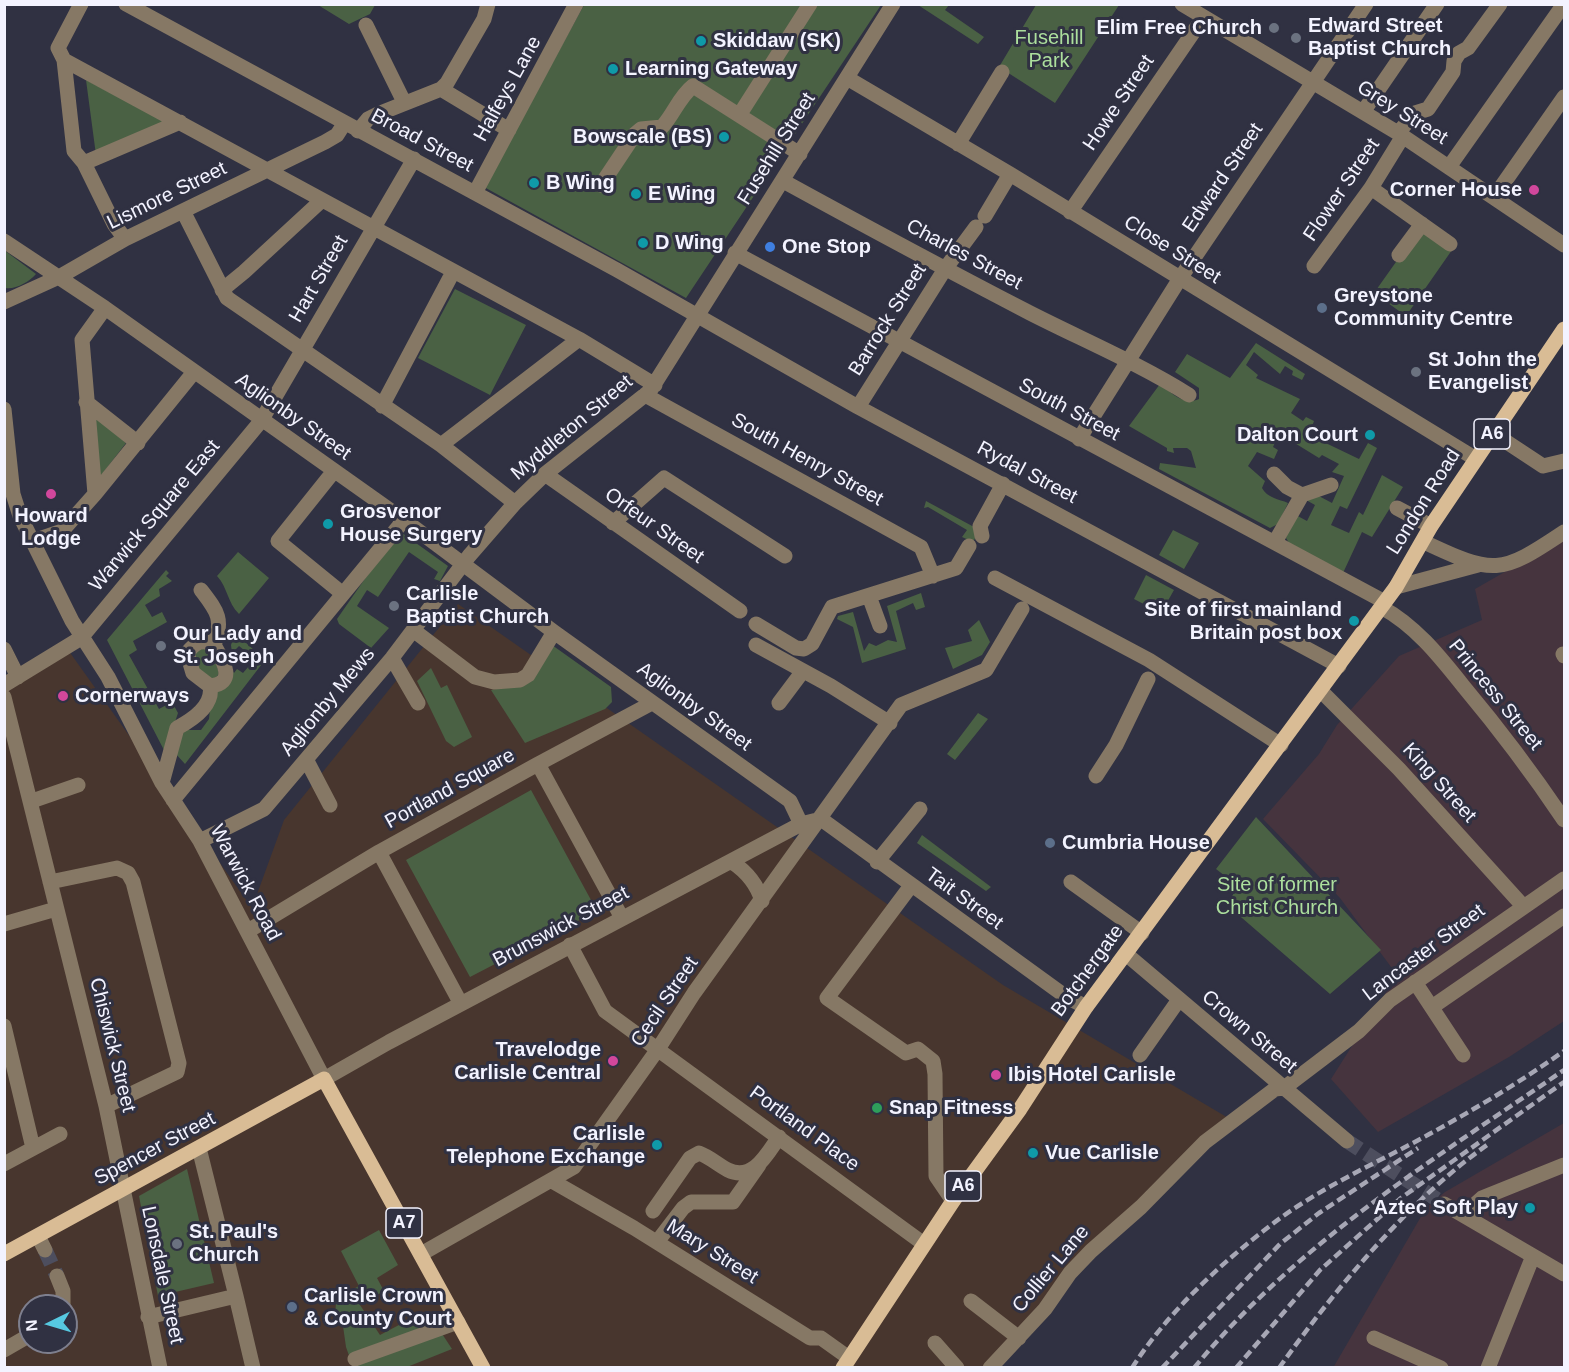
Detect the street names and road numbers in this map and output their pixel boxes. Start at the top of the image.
street label: Halfeys Lane [469,32,547,146]
street label: Howe Street [1078,51,1160,155]
street label: Grey Street [1352,76,1452,150]
street label: Fusehill Street [733,88,821,210]
street label: Broad Street [367,104,477,178]
street label: Edward Street [1178,119,1268,237]
street label: Flower Street [1299,134,1385,246]
street label: Lismore Street [103,157,231,235]
street label: Close Street [1119,211,1225,289]
street label: Charles Street [902,214,1026,296]
street label: Hart Street [284,231,354,327]
street label: Barrock Street [844,259,932,381]
street label: Aglionby Street [231,368,355,466]
street label: Myddleton Street [506,370,638,486]
street label: South Street [1014,373,1124,447]
street label: South Henry Street [727,408,887,512]
road number: A6 [1474,419,1510,449]
street label: Warwick Square East [85,435,225,597]
street label: Rydal Street [973,437,1081,509]
street label: London Road [1382,445,1466,559]
street label: Orfeur Street [600,483,708,569]
street label: Princess Street [1443,635,1547,755]
street label: Aglionby Mews [276,643,380,761]
street label: Aglionby Street [632,657,756,757]
street label: King Street [1397,738,1481,828]
street label: Portland Square [381,743,519,835]
street label: Warwick Road [204,821,286,945]
street label: Tait Street [921,863,1007,935]
street label: Brunswick Street [489,881,633,973]
street label: Lancaster Street [1358,899,1490,1007]
street label: Botchergate [1047,920,1129,1022]
street label: Cecil Street [626,952,704,1052]
street label: Chiswick Street [84,975,140,1115]
street label: Crown Street [1197,985,1301,1079]
street label: Portland Place [744,1081,864,1177]
street label: Spencer Street [90,1107,220,1191]
road number: A6 [945,1171,981,1201]
street label: Lonsdale Street [136,1204,188,1346]
road number: A7 [386,1208,422,1238]
street label: Mary Street [662,1214,762,1290]
street label: Collier Lane [1008,1220,1094,1318]

